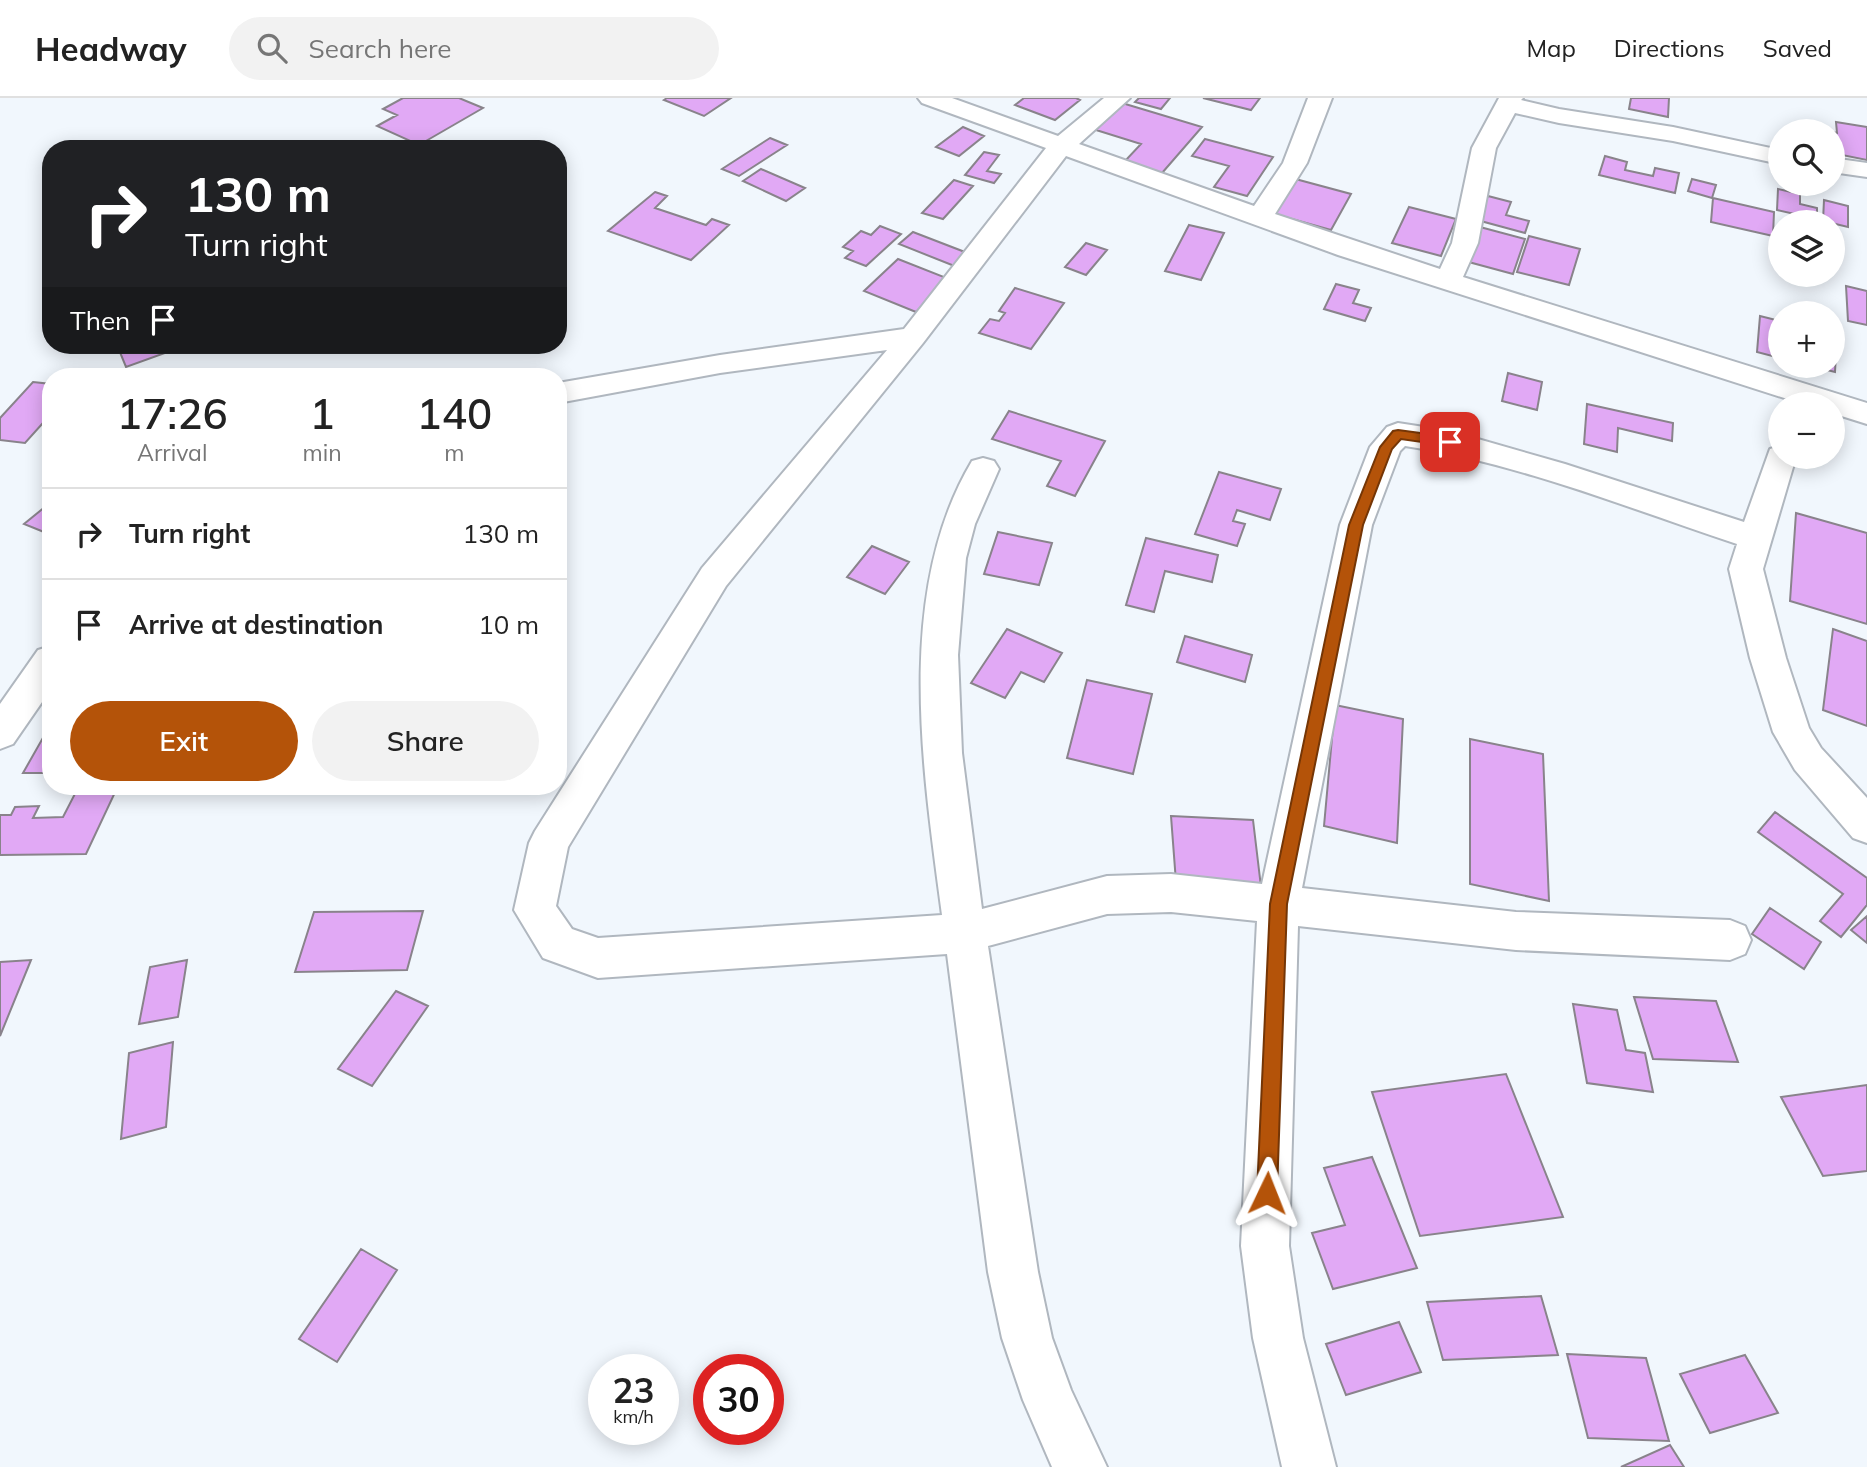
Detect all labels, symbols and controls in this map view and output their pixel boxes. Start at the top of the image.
search box [229,17,719,80]
text: Headway [35,28,187,69]
icon: search [253,29,291,67]
text: Search here [309,32,451,65]
text: Map [1526,33,1576,63]
text: Directions [1614,33,1725,63]
text: Saved [1763,33,1832,63]
map controls [1768,119,1845,469]
button: search [1768,119,1845,196]
text: 130 m [185,163,331,224]
icon: right [70,168,161,259]
button: layers [1768,210,1845,287]
text: Turn right [185,224,328,264]
icon: arrive [144,301,182,339]
button: + [1768,301,1845,378]
text: Then [70,304,130,337]
text: 17:26 [117,387,228,440]
text: 1 [309,387,335,440]
text: 140 [417,387,492,440]
button: − [1768,392,1845,469]
pin [1420,412,1480,472]
icon: arrive [1431,423,1469,461]
text: Arrival [137,438,207,467]
text: min [302,438,342,467]
text: m [444,438,464,467]
icon: right [70,515,108,553]
text: Turn right [129,517,250,550]
text: 130 m [463,517,539,550]
icon: arrive [70,606,108,644]
text: Arrive at destination [129,608,384,641]
text: 10 m [478,608,539,641]
button: Exit [70,701,298,781]
button: Share [312,701,539,781]
position arrow [1230,1156,1304,1230]
speed limit sign: 30 [693,1354,784,1445]
text: 23 [612,1368,655,1412]
text: km/h [613,1405,654,1428]

